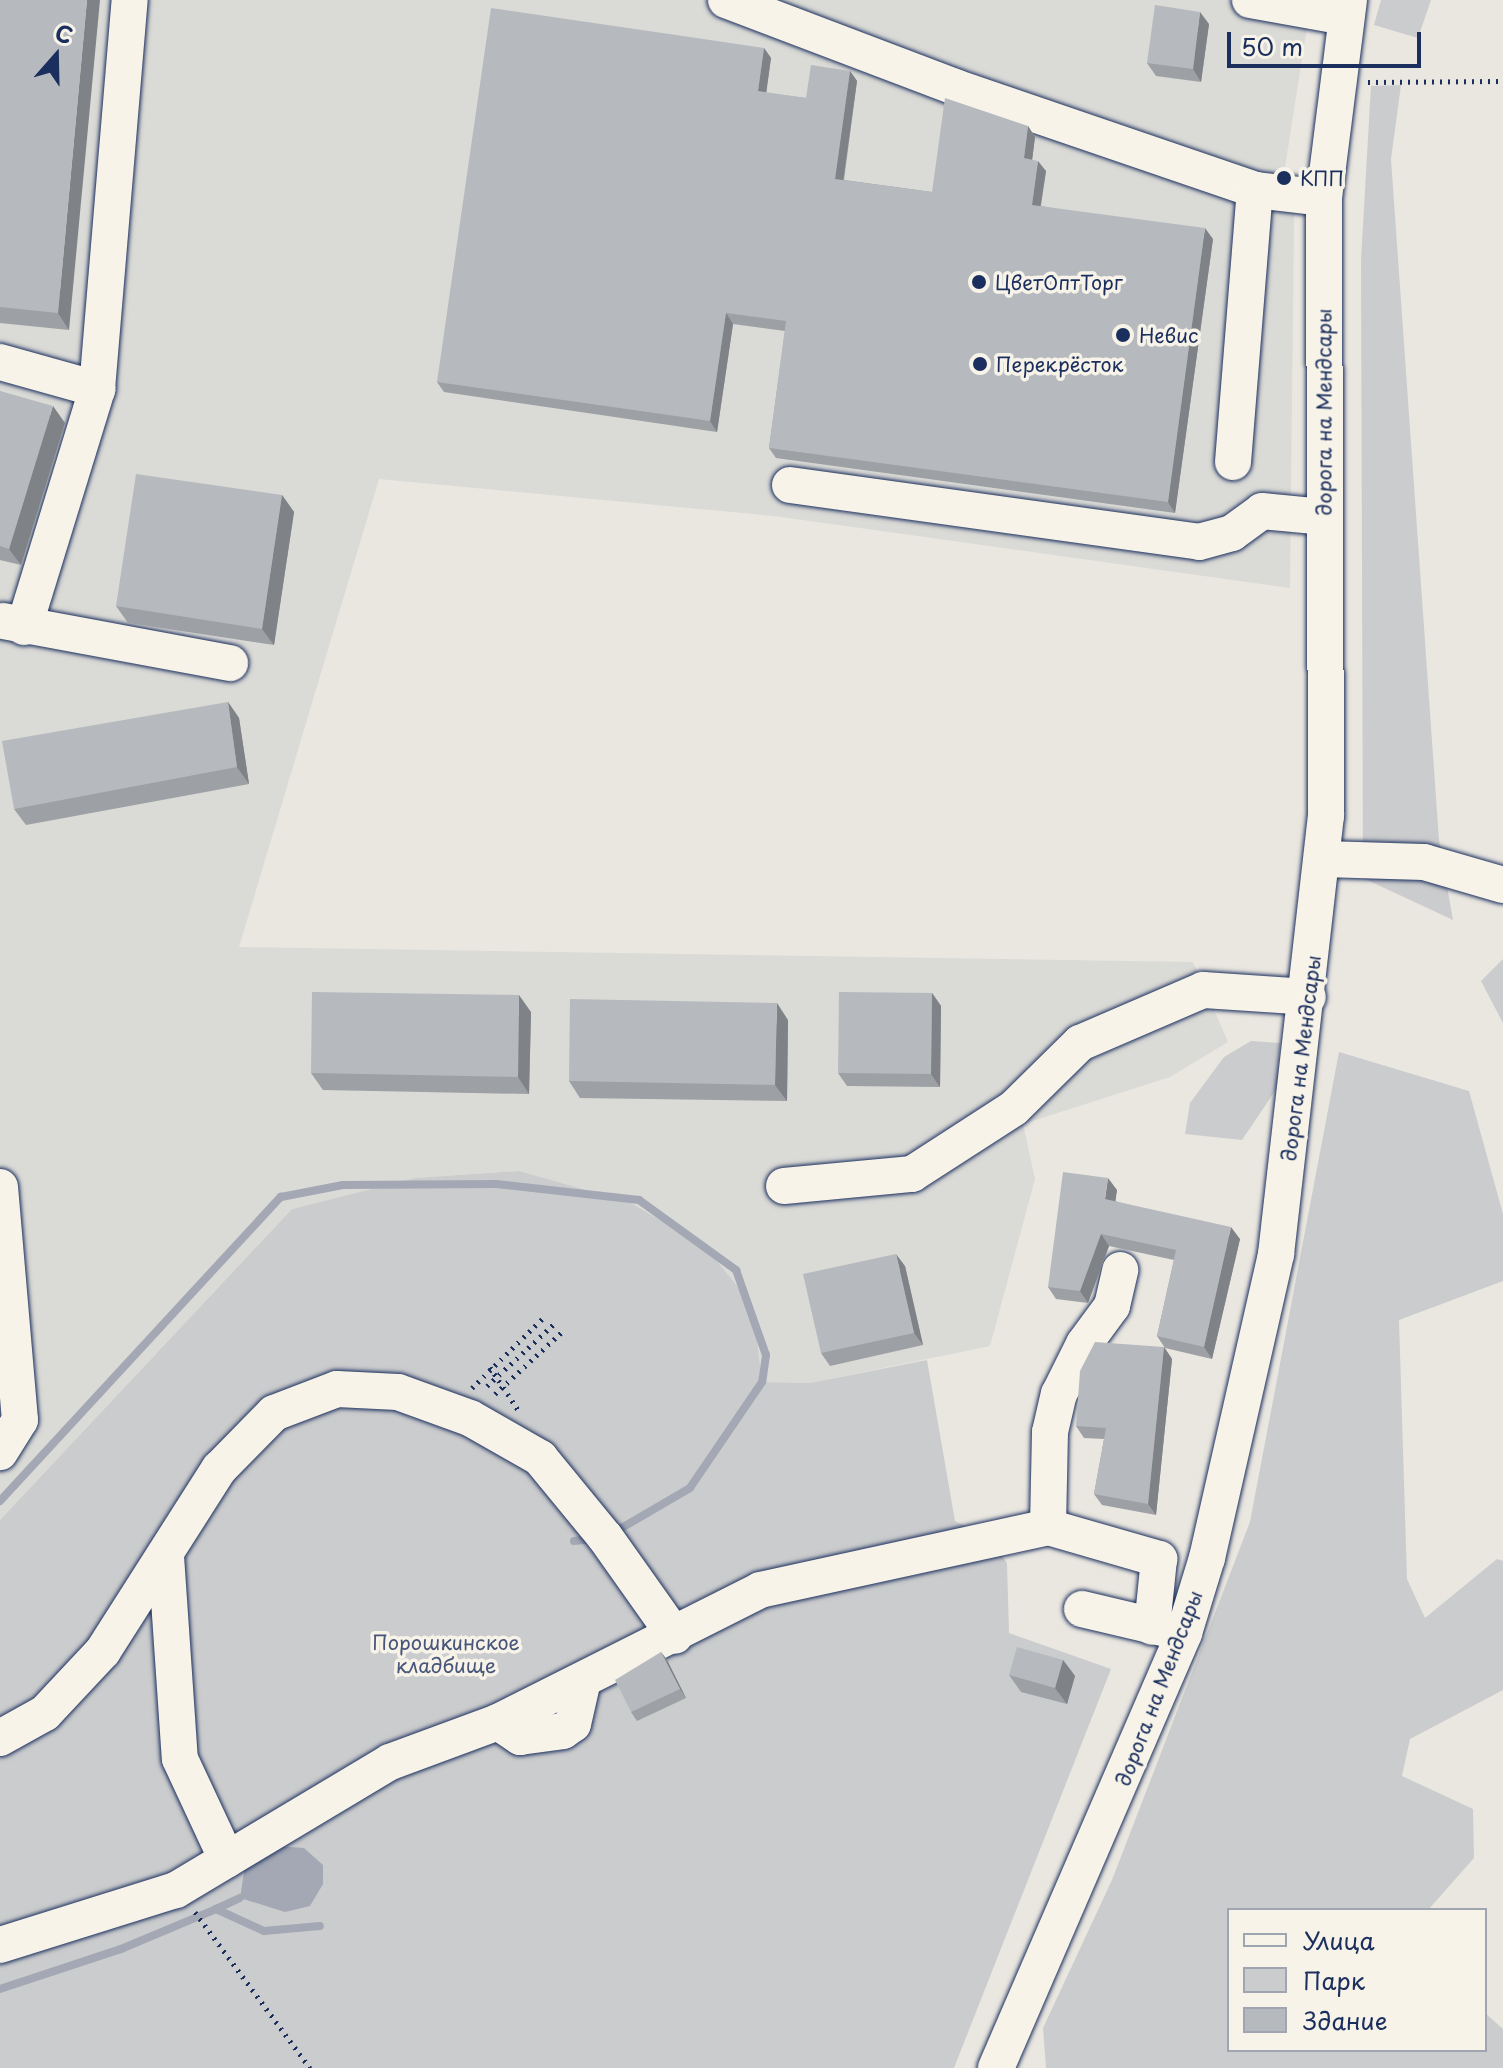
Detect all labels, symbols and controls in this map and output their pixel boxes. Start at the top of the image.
text: С [51,15,78,51]
north arrow [16,16,96,96]
scale bar [1231,16,1425,66]
text: 50 m [1241,28,1303,64]
place label: КПП [1300,166,1344,190]
marker: КПП [1275,169,1293,187]
place label: ЦветОптТорг [995,270,1123,294]
marker: ЦветОптТорг [970,273,988,291]
street label: дорога на Мендсары [1312,308,1336,516]
place label: Невис [1139,323,1198,347]
marker: Невис [1114,326,1132,344]
place label: Перекрёсток [996,352,1123,376]
marker: Перекрёсток [971,355,989,373]
street label: дорога на Мендсары [1276,954,1326,1162]
street label: дорога на Мендсары [1111,1587,1207,1789]
park label: Порошкинское кладбище [372,1630,520,1677]
legend [1227,1908,1487,2052]
text: Улица [1303,1922,1375,1958]
text: Парк [1303,1962,1365,1998]
text: Здание [1303,2002,1388,2038]

